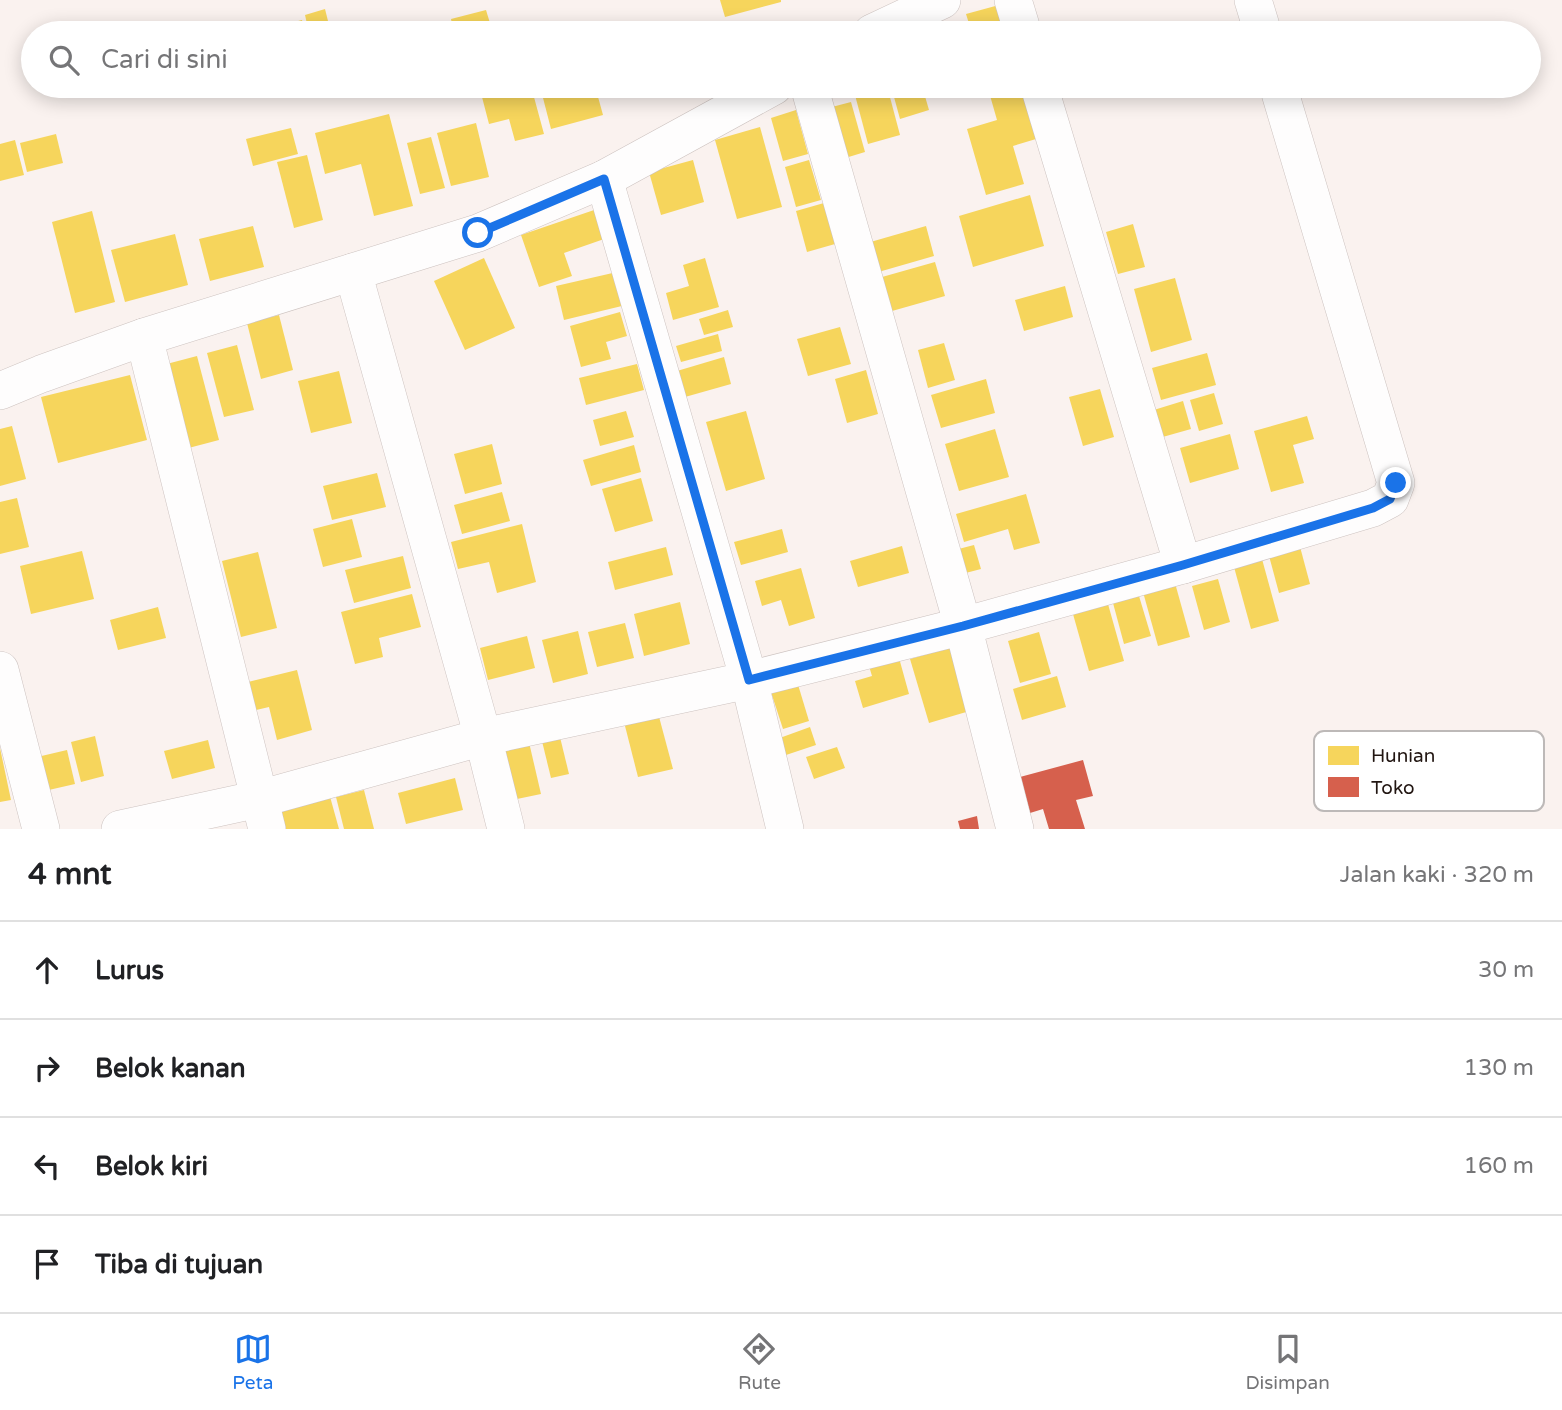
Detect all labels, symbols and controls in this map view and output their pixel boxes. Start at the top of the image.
search box [21,21,1541,98]
icon: search [45,41,83,79]
text: Cari di sini [101,44,228,75]
route start [462,217,493,248]
route end [1380,467,1411,498]
legend [1314,731,1544,811]
text: Hunian [1371,745,1435,767]
text: Toko [1371,777,1415,799]
text: 4 mnt [28,856,112,893]
text: Jalan kaki · 320 m [1340,861,1534,889]
icon: ahead [28,951,66,989]
text: Lurus [95,955,164,986]
text: 30 m [1478,956,1534,984]
icon: right [28,1049,66,1087]
text: Belok kanan [95,1053,246,1084]
text: 130 m [1464,1054,1534,1082]
icon: left [28,1147,66,1185]
text: Belok kiri [95,1151,208,1182]
text: 160 m [1464,1152,1534,1180]
icon: arrive [28,1245,66,1283]
text: Tiba di tujuan [95,1249,263,1280]
tab: Peta [232,1330,273,1394]
tab: Rute [738,1330,781,1394]
tab: Disimpan [1245,1330,1330,1394]

